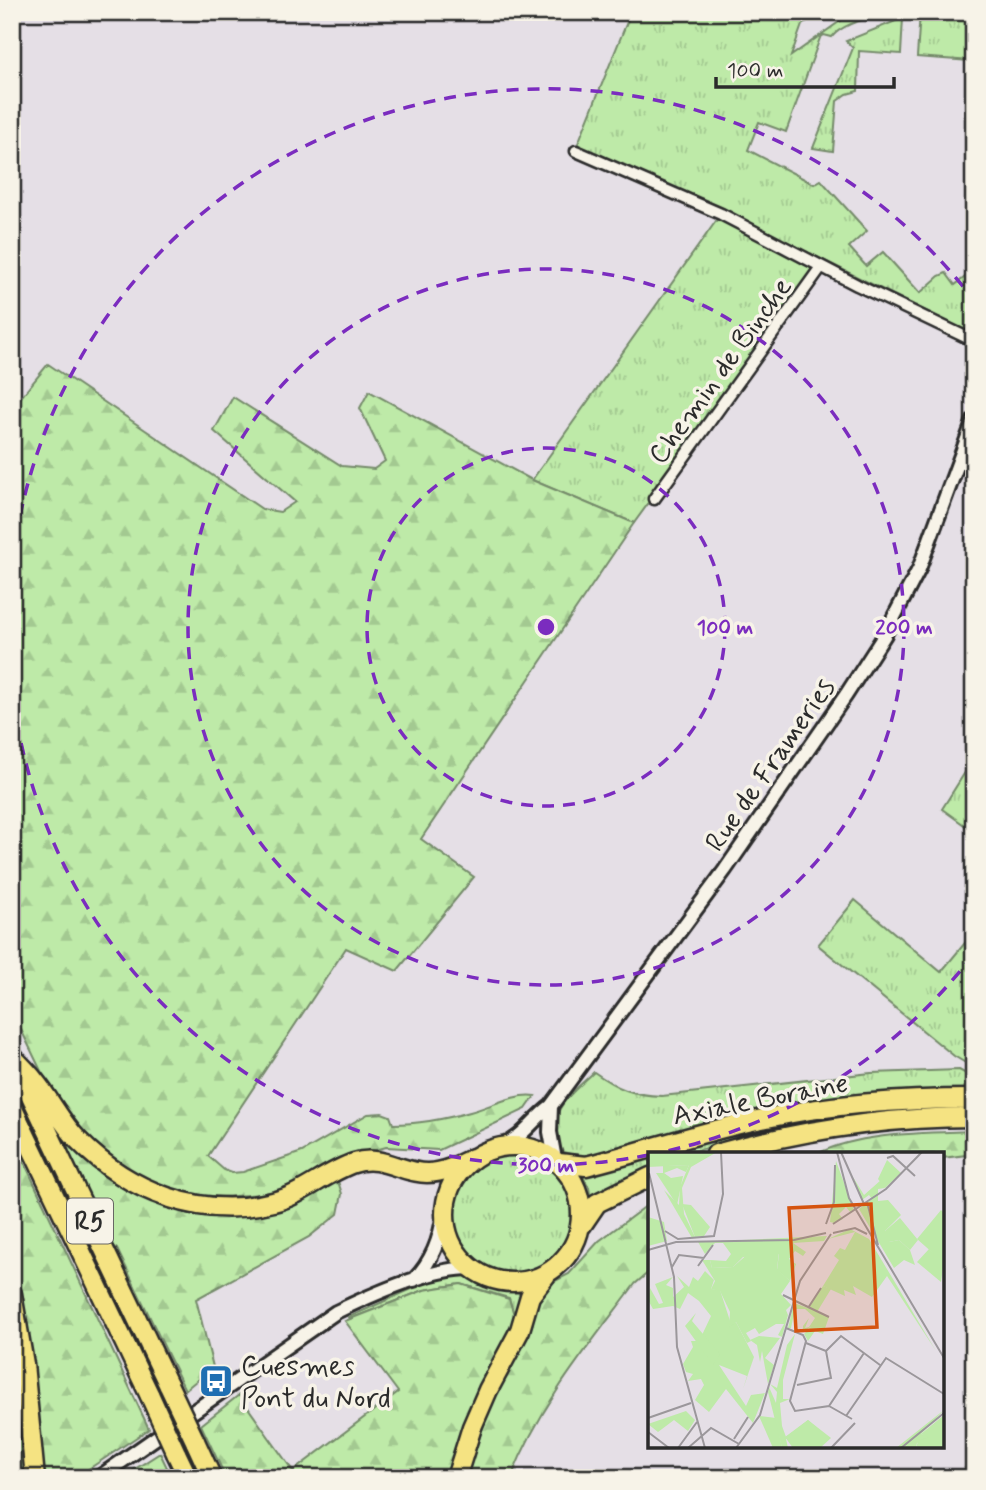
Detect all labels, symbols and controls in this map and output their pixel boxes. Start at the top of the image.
scale bar [716,46,895,90]
text: 100 m [727,57,783,85]
street label: Chemin de Binche [641,271,801,472]
text: 100 m [697,614,753,642]
text: 200 m [875,614,933,642]
centre of rings [534,615,558,639]
street label: Rue de Frameries [697,671,845,860]
street label: Axiale Boraine [669,1065,851,1136]
text: 300 m [518,1152,575,1180]
inset map [648,1152,944,1448]
road number: R5 [67,1198,113,1244]
place label: Cuesmes Pont du Nord [241,1349,391,1418]
bus stop icon: Cuesmes Pont du Nord [197,1362,235,1400]

